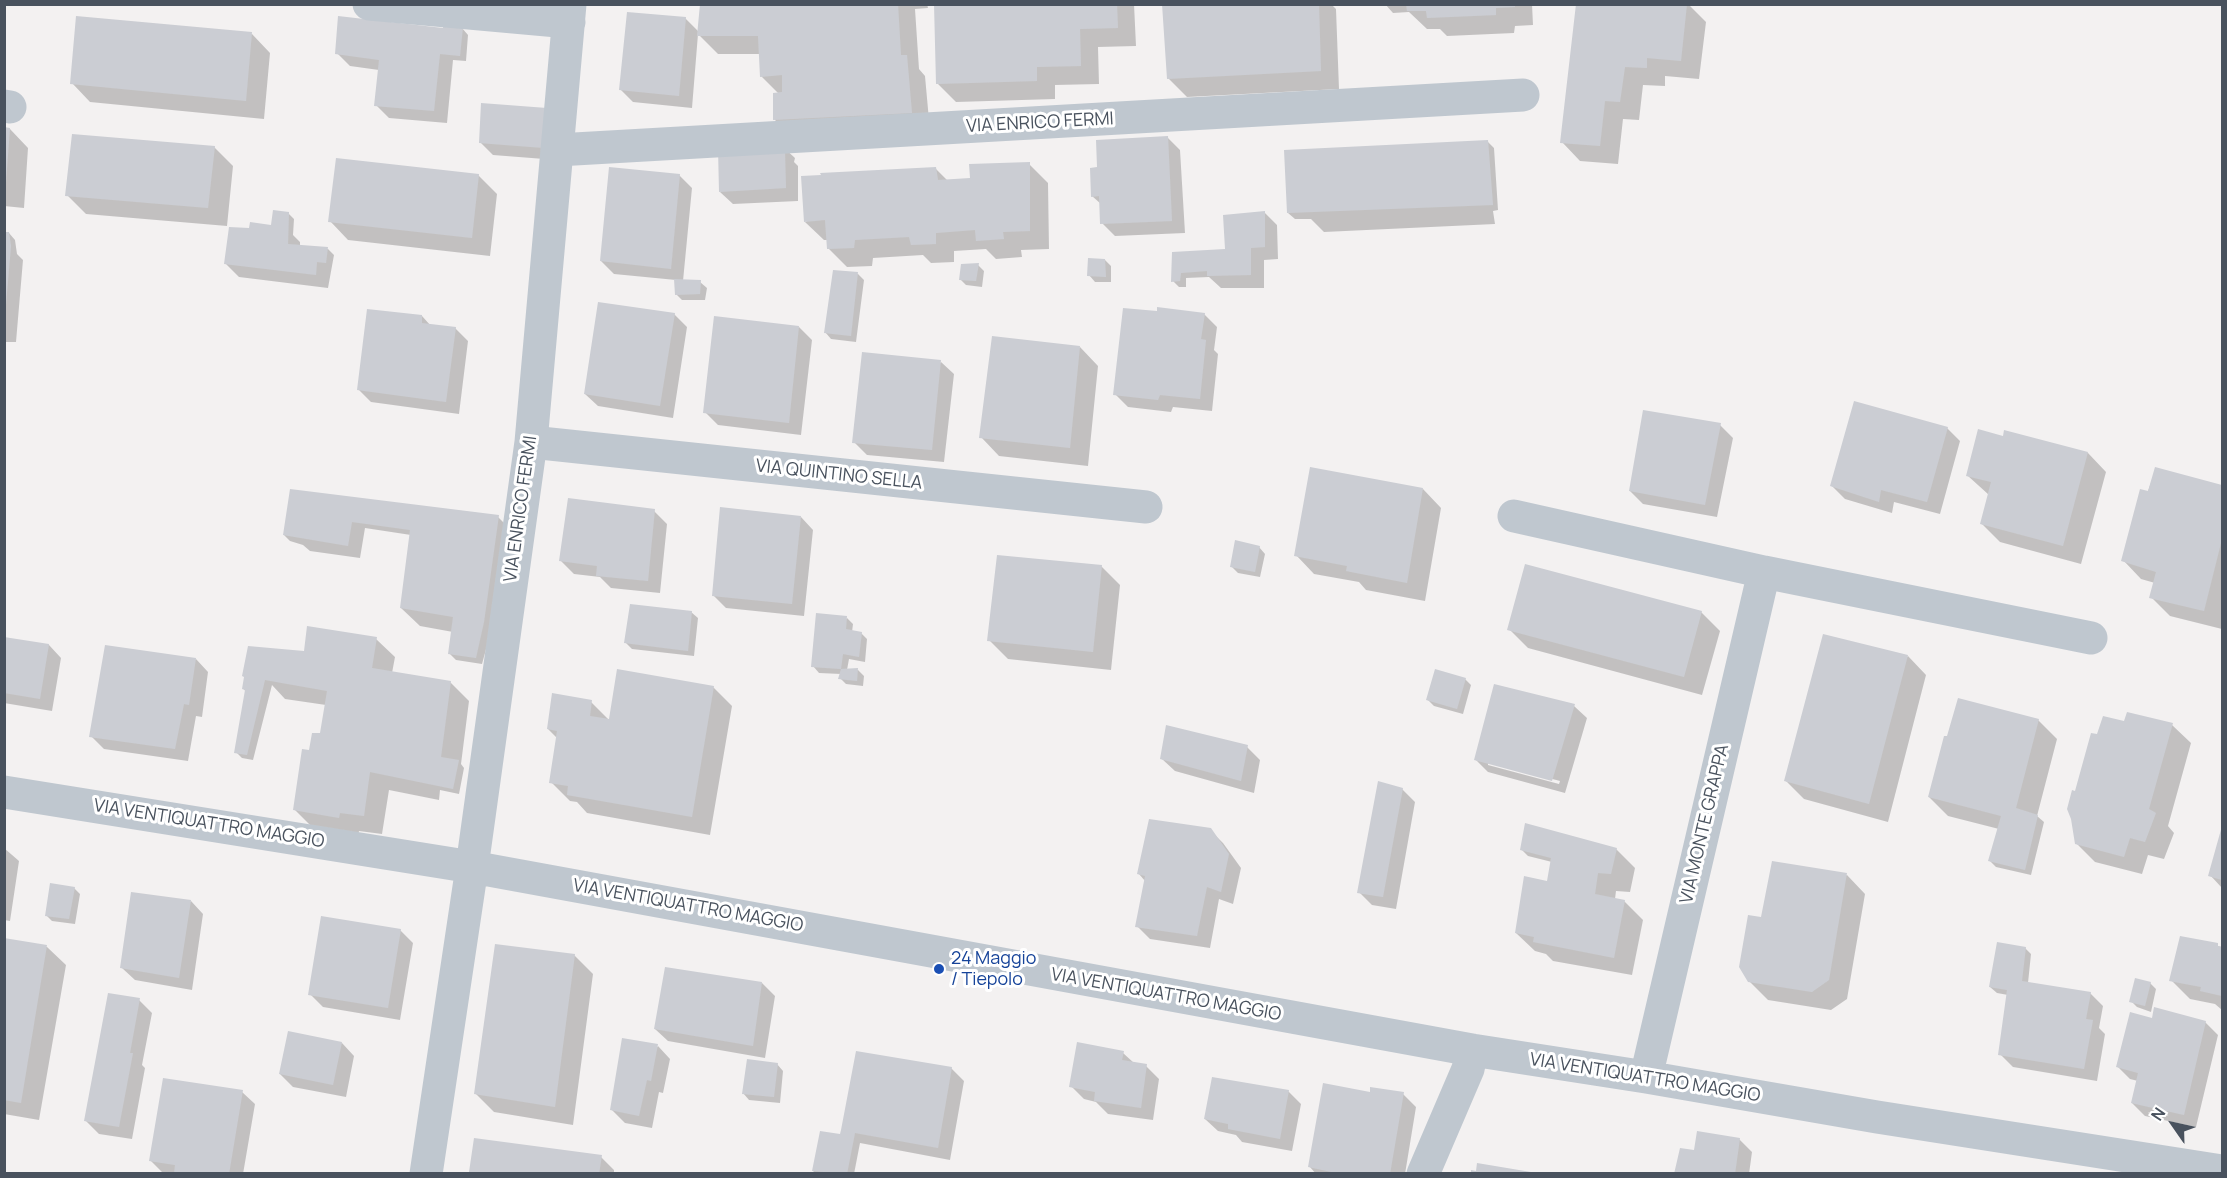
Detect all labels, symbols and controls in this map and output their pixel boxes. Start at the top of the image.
street label: VIA ENRICO FERMI [966,108,1114,138]
street label: VIA ENRICO FERMI [500,434,542,584]
street label: VIA QUINTINO SELLA [755,456,923,494]
street label: VIA MONTE GRAPPA [1676,742,1734,906]
street label: VIA VENTIQUATTRO MAGGIO [92,795,326,853]
street label: VIA VENTIQUATTRO MAGGIO [571,875,805,937]
place label: 24 Maggio / Tiepolo [951,948,1036,990]
marker: 24 Maggio / Tiepolo [932,962,946,976]
street label: VIA VENTIQUATTRO MAGGIO [1049,964,1283,1026]
street label: VIA VENTIQUATTRO MAGGIO [1528,1049,1762,1107]
north arrow [2143,1094,2203,1154]
text: N [2146,1103,2170,1125]

